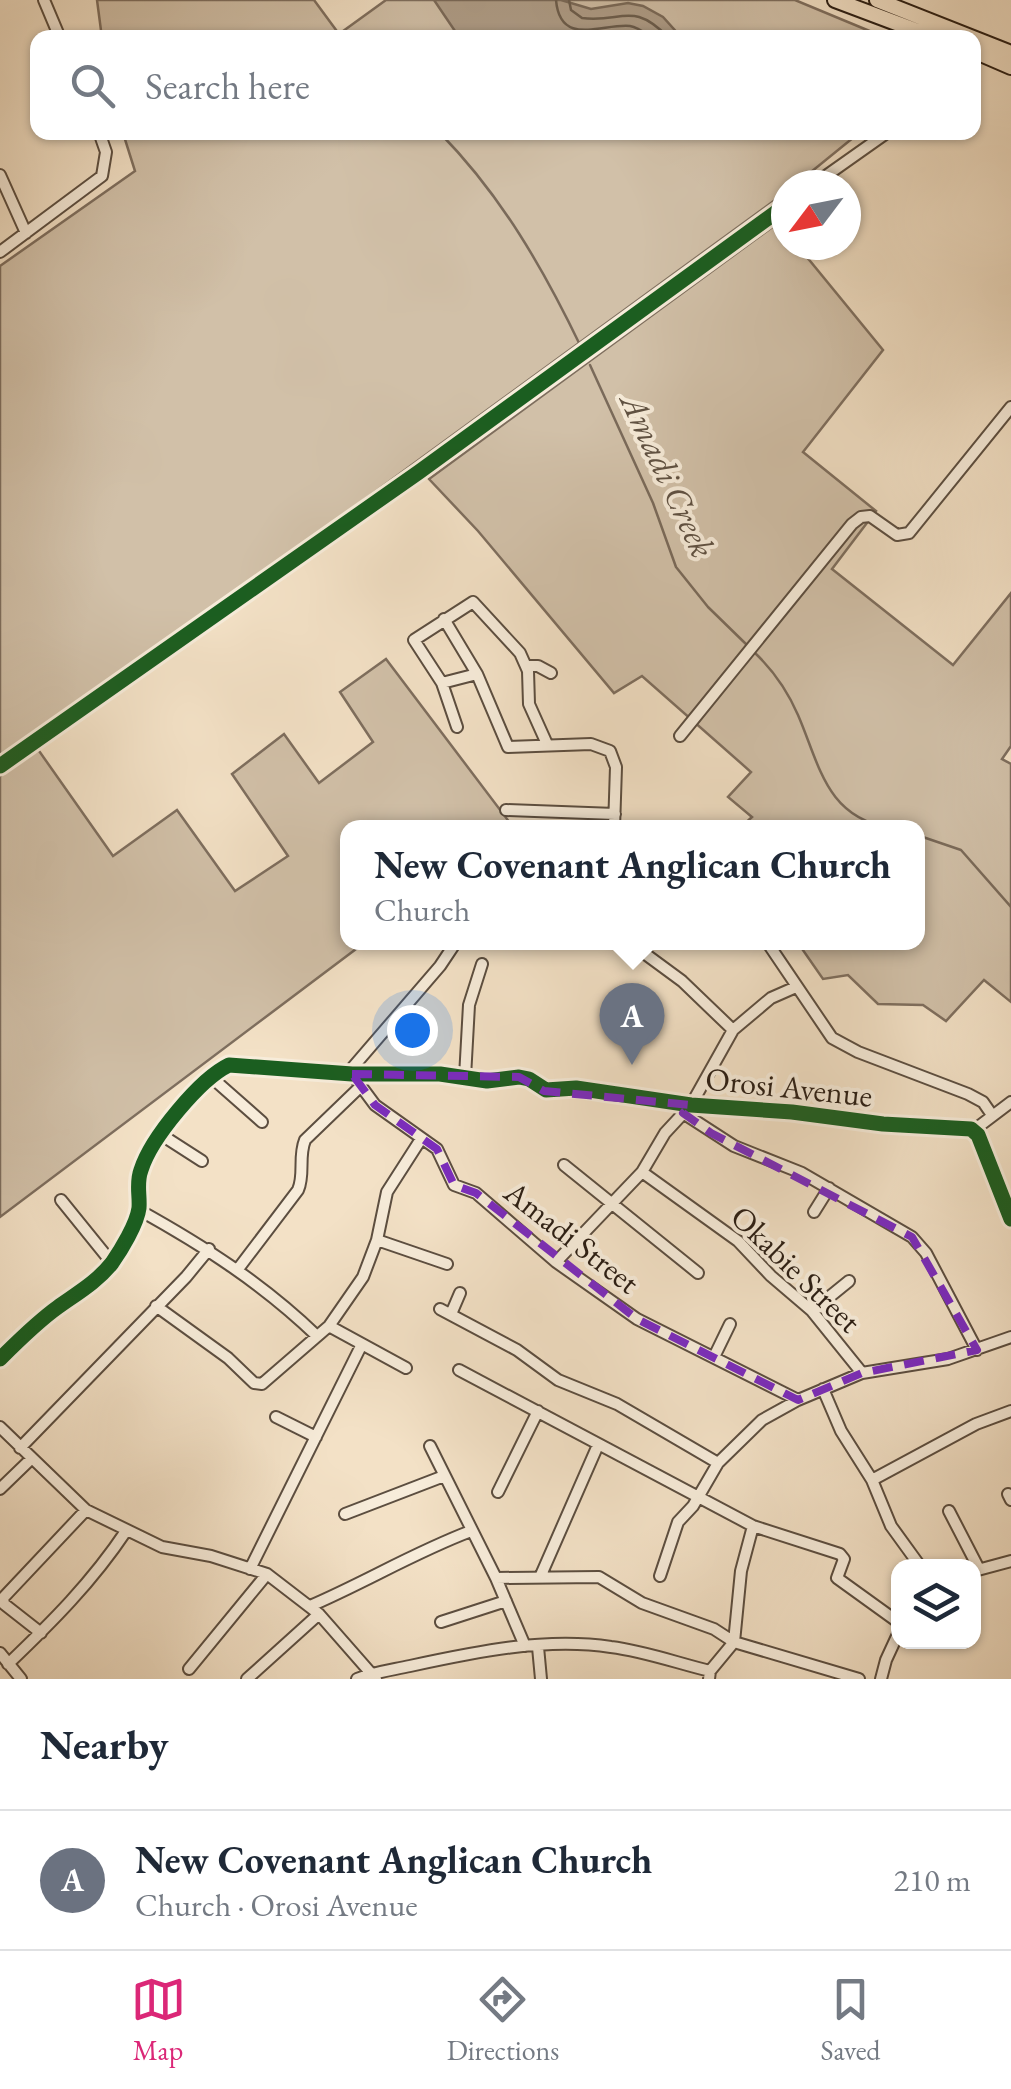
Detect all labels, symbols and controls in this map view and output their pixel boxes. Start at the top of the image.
search box [30,30,981,140]
icon: search [65,58,120,113]
text: Search here [145,61,310,110]
north arrow [771,170,861,260]
water label: Amadi Creek [609,382,726,564]
popup [340,820,925,950]
text: New Covenant Anglican Church [374,840,891,889]
text: Church [374,889,470,931]
pin: A [600,982,664,1065]
your location [387,1005,438,1056]
street label: Orosi Avenue [704,1057,874,1117]
street label: Amadi Street [495,1170,648,1303]
street label: Okabie Street [722,1196,870,1342]
map controls [891,1559,981,1649]
button: layers [891,1559,981,1649]
text: Nearby [40,1717,169,1772]
text: New Covenant Anglican Church [135,1835,652,1884]
text: A [61,1859,84,1901]
text: 210 m [894,1859,971,1901]
text: Church · Orosi Avenue [135,1884,418,1926]
tab: Map [131,1972,186,2068]
tab: Directions [447,1972,559,2068]
tab: Saved [820,1972,880,2068]

